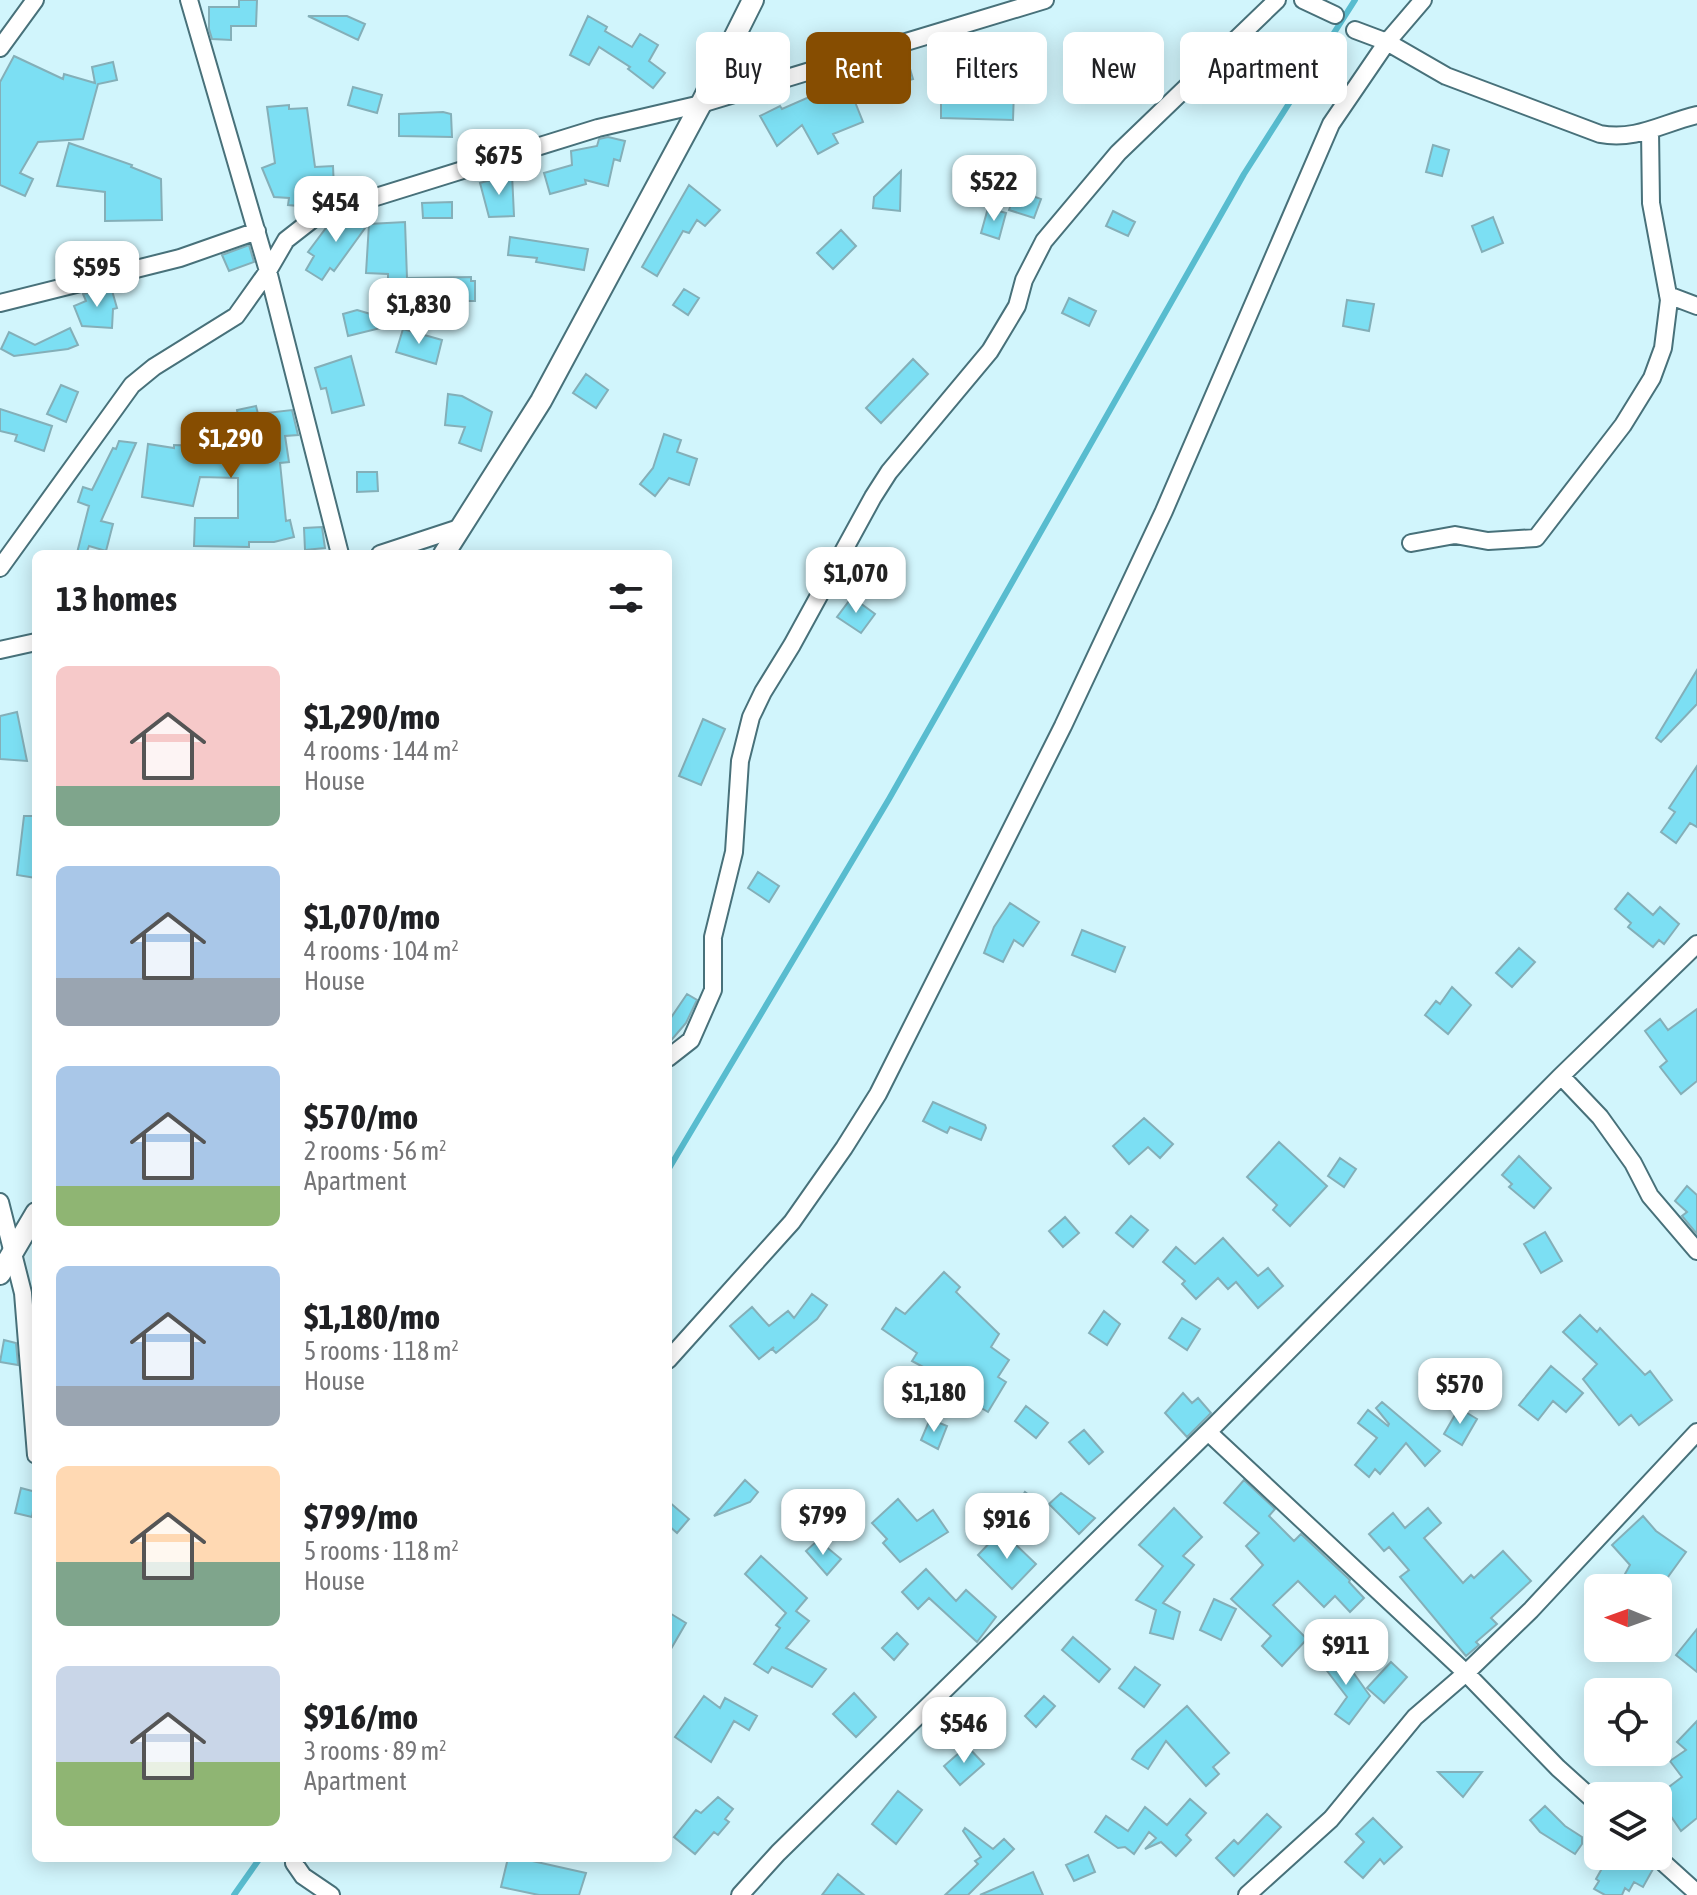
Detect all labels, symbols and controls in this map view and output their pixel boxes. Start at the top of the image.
chip: Buy [696,32,790,104]
chip: Rent [806,32,911,104]
chip: Filters [927,32,1047,104]
chip: New [1063,32,1164,104]
chip: Apartment [1180,32,1347,104]
pin: $675 [452,129,546,197]
text: $675 [475,140,523,170]
pin: $522 [947,155,1041,223]
text: $522 [970,166,1018,196]
pin: $454 [289,176,383,244]
text: $454 [312,187,360,217]
pin: $595 [50,241,144,309]
text: $595 [73,252,121,282]
pin: $1,830 [354,278,484,346]
text: $1,830 [387,289,451,319]
pin: $1,290 [166,412,296,480]
text: $1,290 [199,423,263,453]
pin: $1,070 [791,547,921,615]
text: $1,070 [824,558,888,588]
icon: filters [604,576,648,620]
text: 13 homes [56,579,177,618]
text: $1,290/mo [304,697,440,736]
icon: home [120,698,216,794]
text: 4 rooms · 144 m² [304,736,459,766]
text: House [304,766,365,796]
text: $1,070/mo [304,897,440,936]
icon: home [120,898,216,994]
text: 4 rooms · 104 m² [304,936,459,966]
text: House [304,966,365,996]
text: $570/mo [304,1097,418,1136]
icon: home [120,1098,216,1194]
text: 2 rooms · 56 m² [304,1136,446,1166]
text: Apartment [304,1166,407,1196]
text: $1,180/mo [304,1297,440,1336]
icon: home [120,1298,216,1394]
text: 5 rooms · 118 m² [304,1336,459,1366]
pin: $570 [1413,1358,1507,1426]
text: House [304,1366,365,1396]
pin: $1,180 [869,1366,999,1434]
text: $570 [1436,1369,1484,1399]
text: $1,180 [902,1377,966,1407]
pin: $799 [776,1489,870,1557]
pin: $916 [960,1493,1054,1561]
text: $799/mo [304,1497,418,1536]
icon: home [120,1498,216,1594]
text: $799 [799,1500,847,1530]
text: $916 [983,1504,1031,1534]
text: 5 rooms · 118 m² [304,1536,459,1566]
text: House [304,1566,365,1596]
north arrow [1584,1574,1672,1662]
map controls [1584,1574,1672,1870]
pin: $911 [1299,1619,1393,1687]
text: $911 [1322,1630,1370,1660]
button: locate [1584,1678,1672,1766]
text: $916/mo [304,1697,418,1736]
pin: $546 [917,1697,1011,1765]
icon: home [120,1698,216,1794]
text: $546 [940,1708,988,1738]
text: 3 rooms · 89 m² [304,1736,446,1766]
text: Apartment [304,1766,407,1796]
button: layers [1584,1782,1672,1870]

